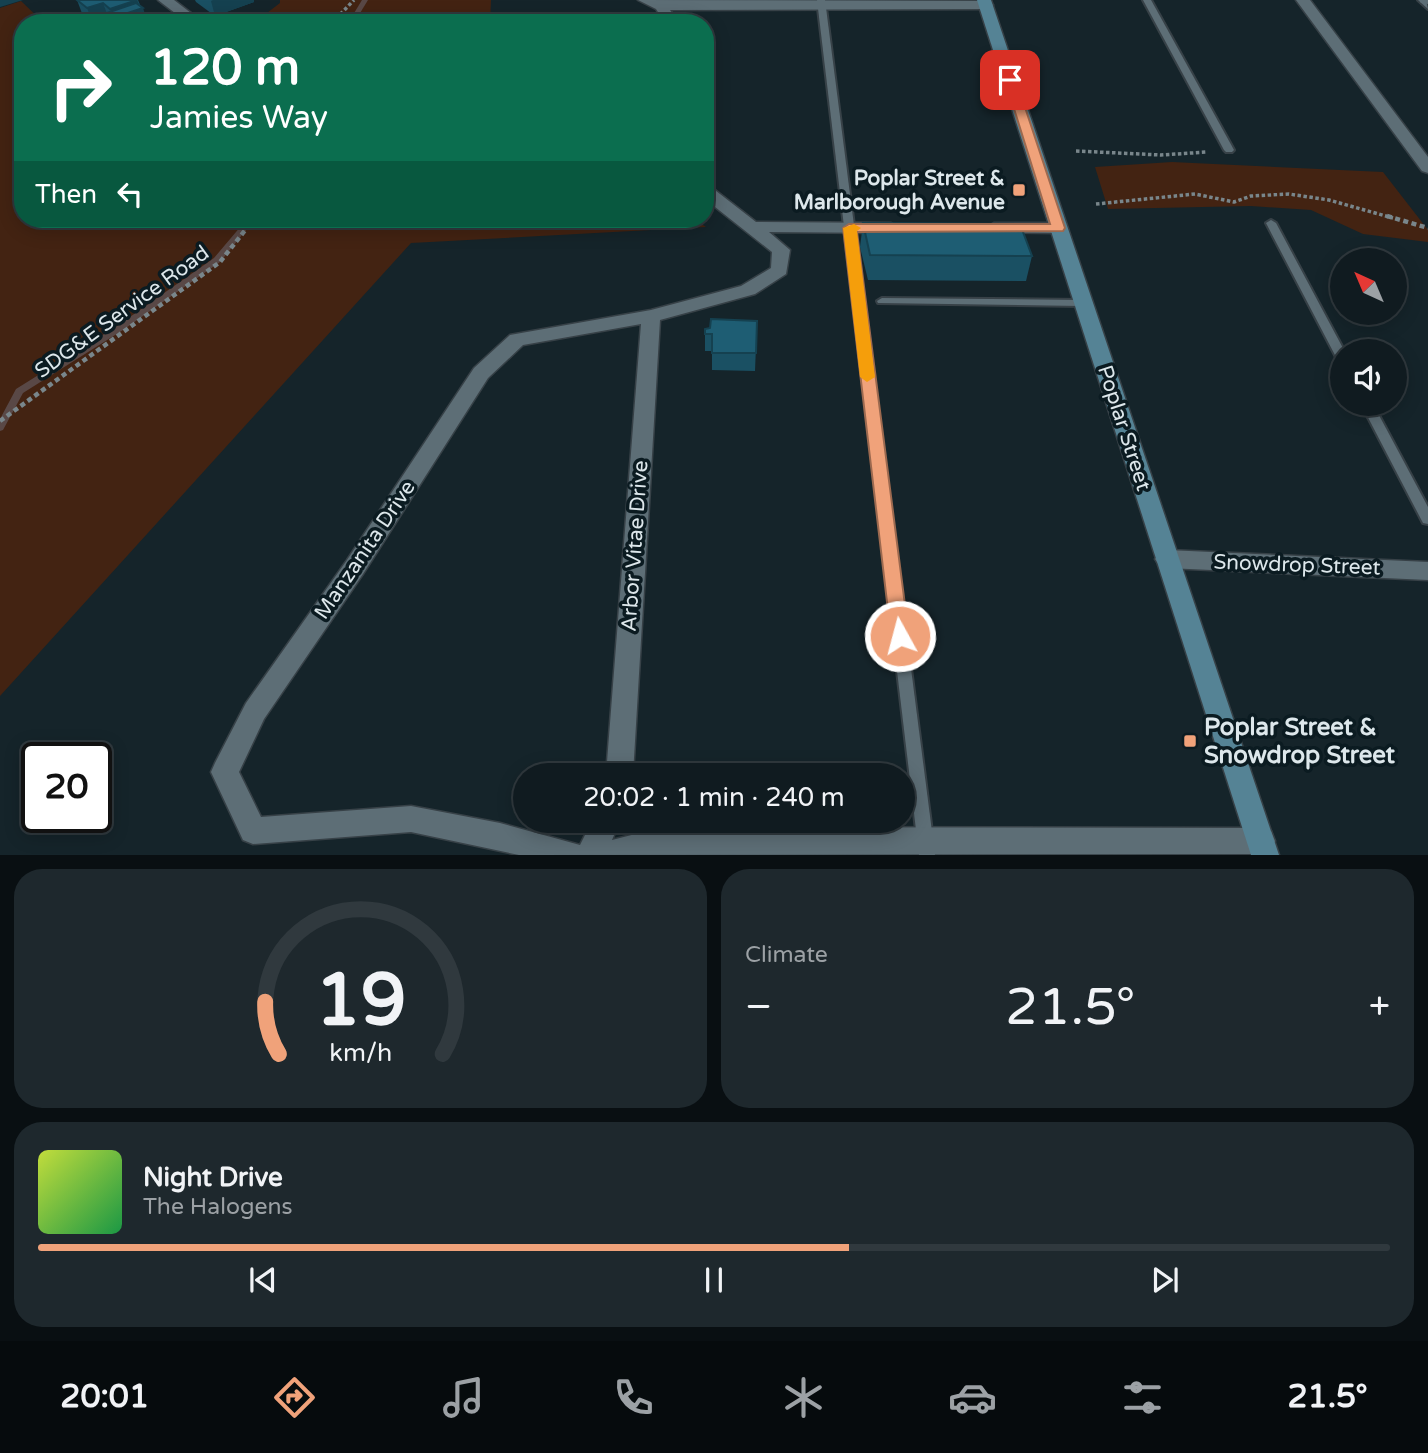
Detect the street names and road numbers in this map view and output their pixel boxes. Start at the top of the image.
street label: SDG&E Service Road [30,240,214,384]
street label: Poplar Street [1092,362,1156,494]
street label: Arbor Vitae Drive [617,459,653,632]
street label: Manzanita Drive [309,476,421,624]
street label: Snowdrop Street [1213,550,1381,580]

